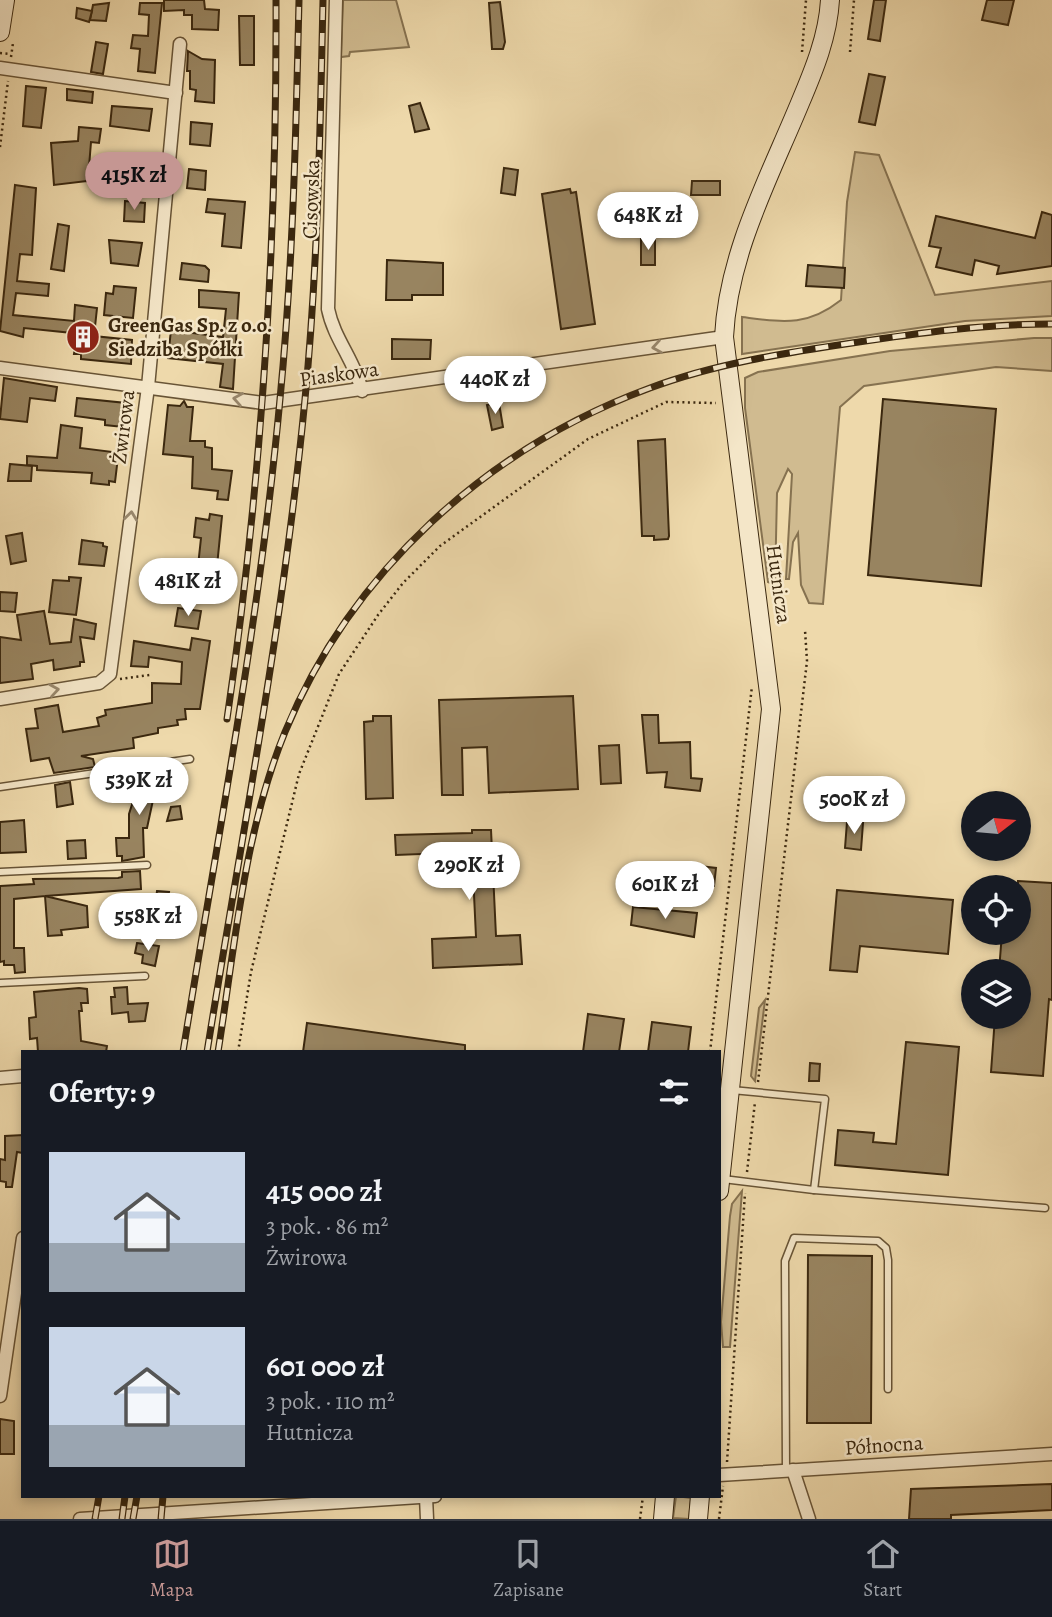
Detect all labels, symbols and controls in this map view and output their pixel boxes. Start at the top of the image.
pin: 415K zł [69,152,199,212]
street label: Cisowska [296,158,326,240]
text: 415K zł [101,159,167,190]
pin: 648K zł [583,192,713,252]
text: 648K zł [613,199,683,230]
place label: GreenGas Sp. z o.o. Siedziba Spółki [108,311,273,363]
building icon: GreenGas Sp. z o.o. Siedziba Spółki [64,318,102,356]
one-way arrow [651,339,663,354]
street label: Piaskowa [297,355,381,393]
pin: 440K zł [430,356,560,416]
text: 440K zł [460,363,530,394]
street label: Żwirowa [105,388,141,466]
one-way arrow [232,392,243,407]
one-way arrow [124,510,139,522]
street label: Hutnicza [760,542,798,626]
pin: 481K zł [123,558,253,618]
text: 481K zł [155,565,221,596]
one-way arrow [48,683,60,698]
pin: 539K zł [74,758,204,817]
text: 539K zł [106,764,173,795]
pin: 500K zł [789,776,919,836]
text: 500K zł [819,783,889,814]
north arrow [961,791,1031,861]
map controls [961,791,1031,1029]
pin: 290K zł [404,842,534,902]
text: 290K zł [434,849,504,880]
pin: 601K zł [600,862,730,921]
text: 601K zł [631,868,699,899]
button: locate [961,875,1031,945]
pin: 558K zł [83,894,213,953]
text: 558K zł [114,900,182,931]
button: layers [961,959,1031,1029]
text: Oferty: 9 [49,1072,156,1112]
icon: filters [655,1073,693,1111]
text: 415 000 zł [266,1171,382,1211]
icon: home [105,1180,189,1264]
text: 3 pok. · 86 m² [266,1211,388,1242]
text: Żwirowa [266,1242,348,1273]
text: 601 000 zł [266,1346,384,1386]
icon: home [105,1355,189,1439]
text: 3 pok. · 110 m² [266,1386,395,1417]
text: Hutnicza [266,1417,354,1448]
street label: Północna [844,1428,925,1462]
tab: Mapa [150,1535,194,1603]
tab: Zapisane [493,1535,564,1603]
tab: Start [863,1535,902,1603]

